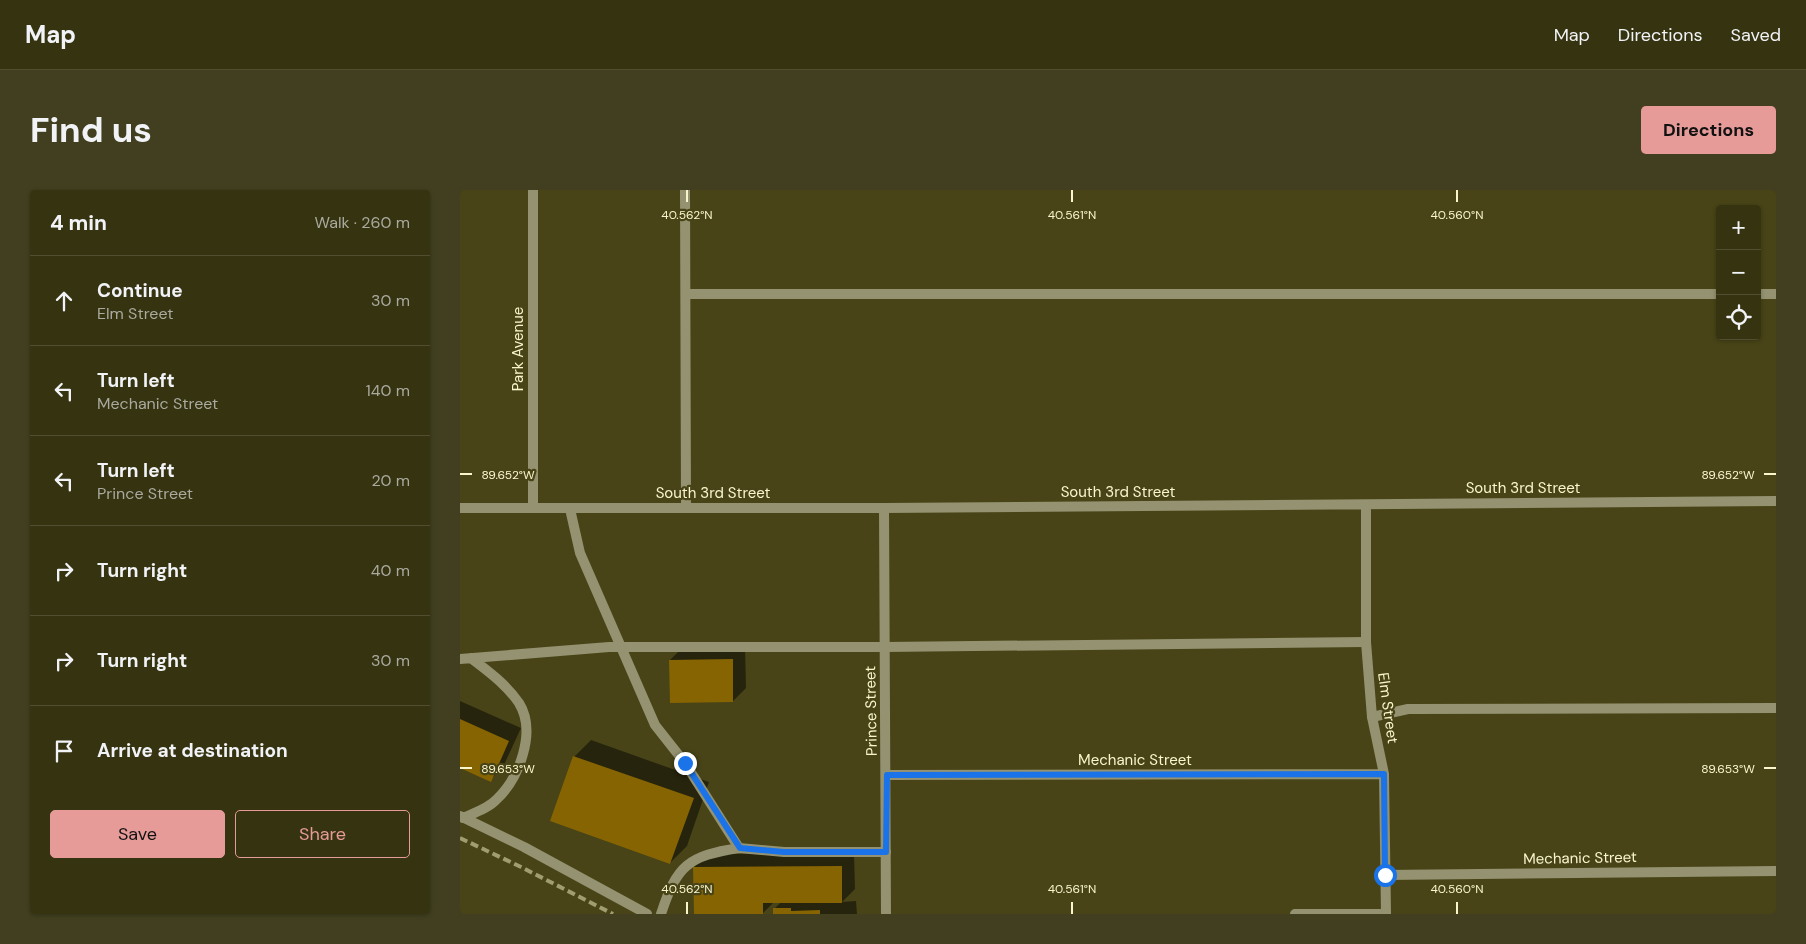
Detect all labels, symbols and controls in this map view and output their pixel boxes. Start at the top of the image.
text: Map [25,19,76,50]
text: Map [1554,23,1590,47]
text: Directions [1618,23,1703,47]
text: Saved [1731,23,1781,47]
button: Directions [1641,106,1776,154]
text: Find us [30,107,152,153]
map controls [1716,205,1761,340]
button: + [1716,205,1761,250]
text: 40.562°N [661,207,713,223]
text: 40.561°N [1048,207,1096,223]
text: 40.560°N [1431,207,1483,223]
text: 4 min [50,209,107,237]
text: Walk · 260 m [315,212,410,233]
button: − [1716,250,1761,295]
text: Continue [97,278,183,303]
icon: ahead [50,287,78,315]
text: 30 m [371,290,410,311]
button: locate [1716,295,1761,340]
text: Elm Street [97,303,173,324]
street label: Park Avenue [508,307,528,391]
text: Turn left [97,368,175,393]
icon: left [50,377,78,405]
text: 140 m [366,380,410,401]
text: Mechanic Street [97,393,218,414]
text: Turn left [97,458,175,483]
icon: left [50,467,78,495]
text: 89.652°W [481,467,535,483]
text: 89.652°W [1701,467,1755,483]
text: 20 m [371,470,410,491]
street label: South 3rd Street [1466,478,1580,498]
street label: South 3rd Street [1061,482,1175,502]
text: Prince Street [97,483,193,504]
street label: South 3rd Street [656,483,770,503]
icon: right [50,557,78,585]
text: Turn right [97,558,187,583]
text: 40 m [371,560,410,581]
icon: right [50,647,78,675]
text: Turn right [97,648,187,673]
text: 30 m [371,650,410,671]
street label: Prince Street [860,666,882,756]
street label: Elm Street [1373,671,1403,745]
icon: arrive [50,737,78,765]
text: Arrive at destination [97,738,288,763]
street label: Mechanic Street [1078,750,1192,770]
route end [674,752,697,775]
text: 89.653°W [481,761,535,777]
text: 89.653°W [1701,761,1755,777]
button: Save [50,810,225,858]
button: Share [235,810,410,858]
street label: Mechanic Street [1523,847,1637,869]
route start [1374,864,1397,887]
text: 40.562°N [661,881,713,897]
text: 40.561°N [1048,881,1096,897]
text: 40.560°N [1431,881,1483,897]

